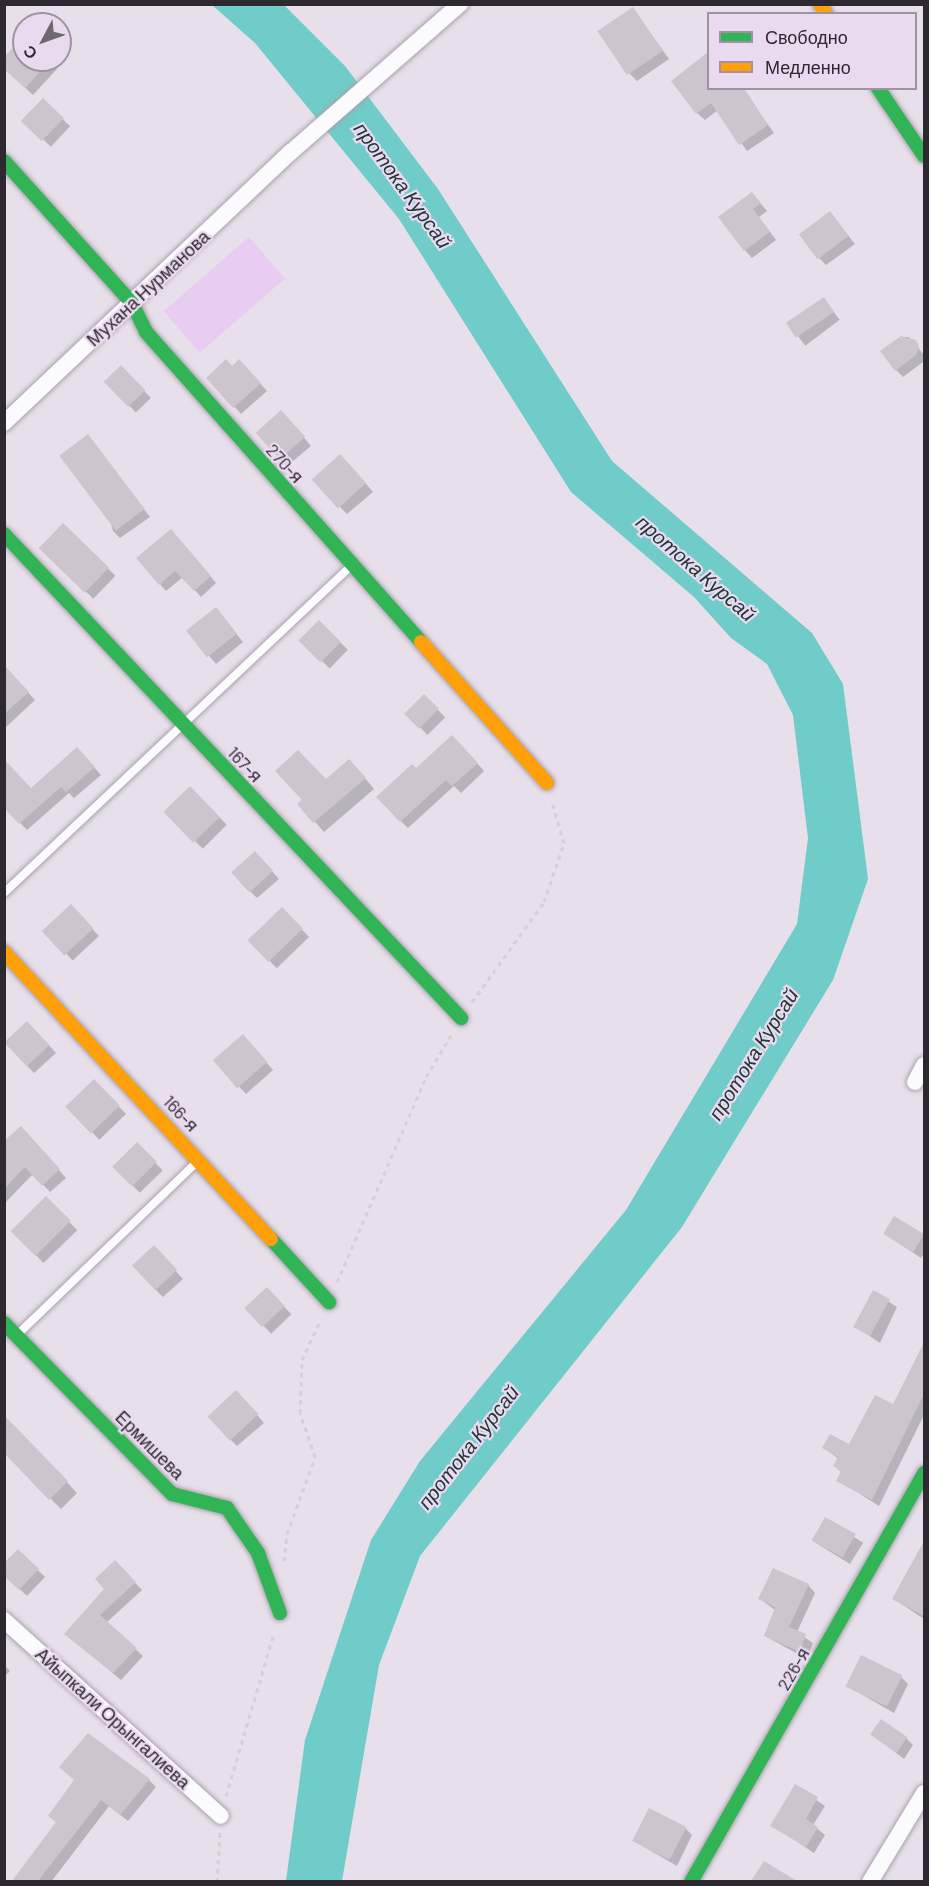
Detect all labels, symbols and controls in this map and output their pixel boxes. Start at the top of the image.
north arrow [12,12,72,72]
legend [707,12,917,90]
text: Свободно [765,26,848,48]
text: С [19,42,41,63]
text: Медленно [765,56,851,78]
water label: протока Курсай [349,117,457,253]
street label: Мухана Нурманова [82,226,214,350]
street label: 270-я [262,439,308,487]
water label: протока Курсай [631,510,761,626]
street label: 167-я [223,742,267,786]
water label: протока Курсай [703,984,803,1124]
street label: 166-я [159,1090,203,1136]
water label: протока Курсай [412,1380,524,1514]
street label: Ермишева [111,1406,189,1484]
street label: Айыпкали Орынгалиева [31,1643,195,1793]
street label: 226-я [772,1644,814,1694]

